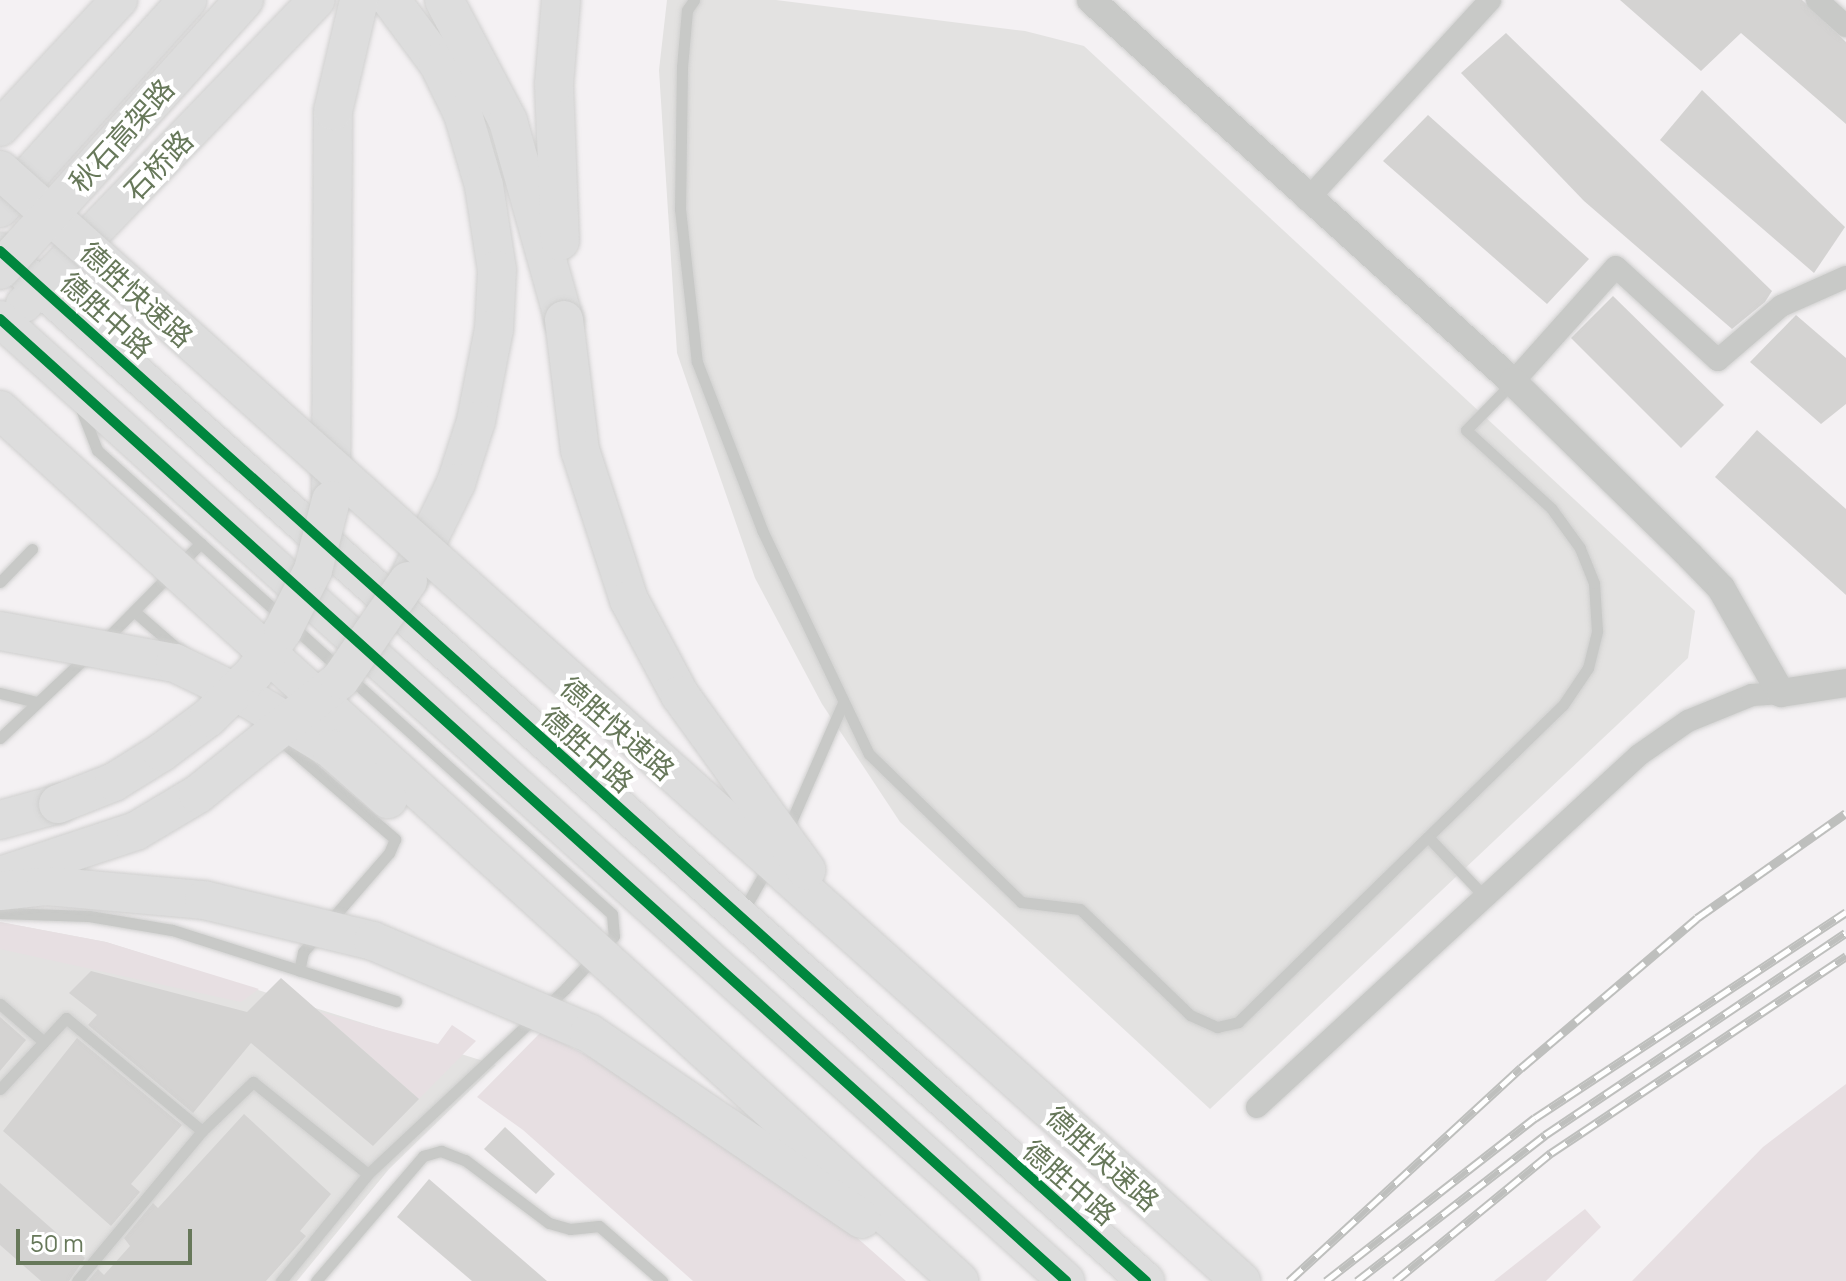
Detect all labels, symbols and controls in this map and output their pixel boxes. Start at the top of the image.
street label: 秋石高架路 [62,72,180,198]
street label: 石桥路 [117,123,199,207]
street label: 德胜快速路 [74,235,200,353]
street label: 德胜中路 [54,265,160,365]
street label: 德胜快速路 [554,669,682,787]
street label: 德胜中路 [535,699,641,799]
street label: 德胜快速路 [1040,1099,1166,1217]
street label: 德胜中路 [1017,1133,1123,1231]
scale bar [20,1213,196,1263]
text: 50 m [30,1226,84,1259]

